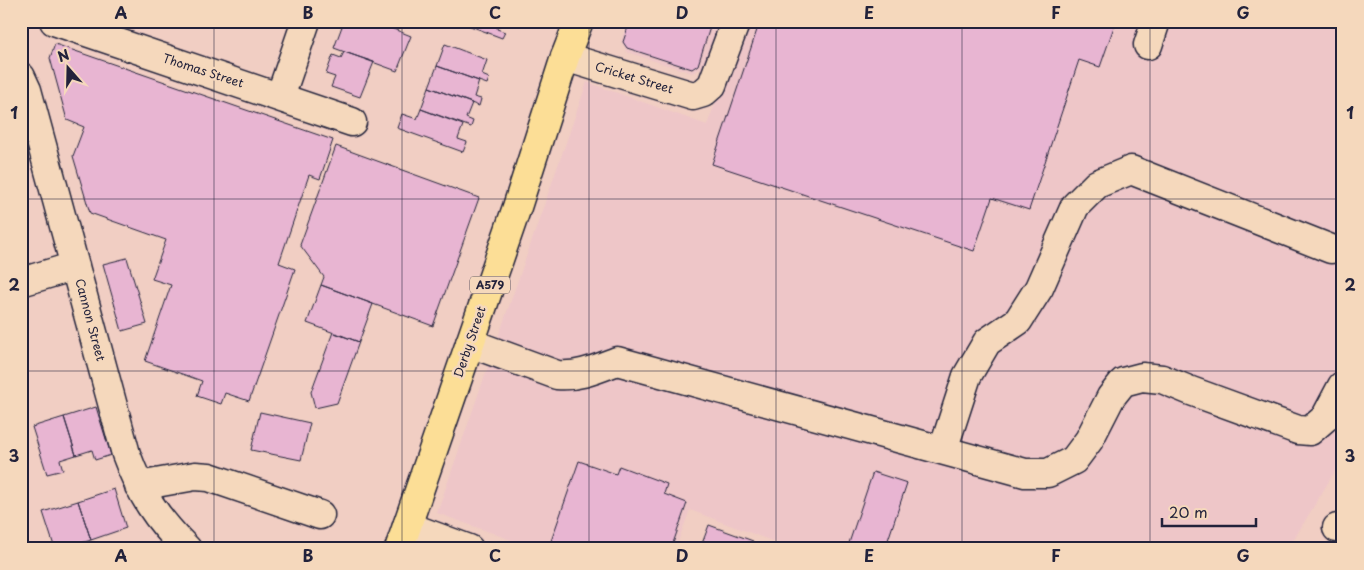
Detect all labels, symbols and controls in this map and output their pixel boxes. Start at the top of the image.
text: A [115,0,128,24]
text: B [303,0,314,24]
text: C [489,0,501,24]
text: D [676,0,688,24]
text: E [864,0,874,24]
text: F [1051,0,1061,24]
text: G [1236,0,1250,24]
north arrow [42,42,92,92]
text: N [55,44,72,67]
street label: Thomas Street [160,48,246,92]
street label: Cricket Street [593,57,676,98]
text: 1 [10,100,18,124]
text: 1 [1346,100,1354,124]
text: 2 [8,272,20,296]
text: 2 [1344,272,1356,296]
street label: Cannon Street [71,276,111,363]
road number: A579 [470,276,510,294]
street label: Derby Street [448,303,490,380]
text: 3 [9,443,19,467]
text: 3 [1345,443,1355,467]
scale bar [1162,495,1255,527]
text: 20 m [1169,500,1208,523]
text: A [115,543,128,567]
text: B [303,543,314,567]
text: C [489,543,501,567]
text: D [676,543,688,567]
text: E [864,543,874,567]
text: F [1051,543,1061,567]
text: G [1236,543,1250,567]

